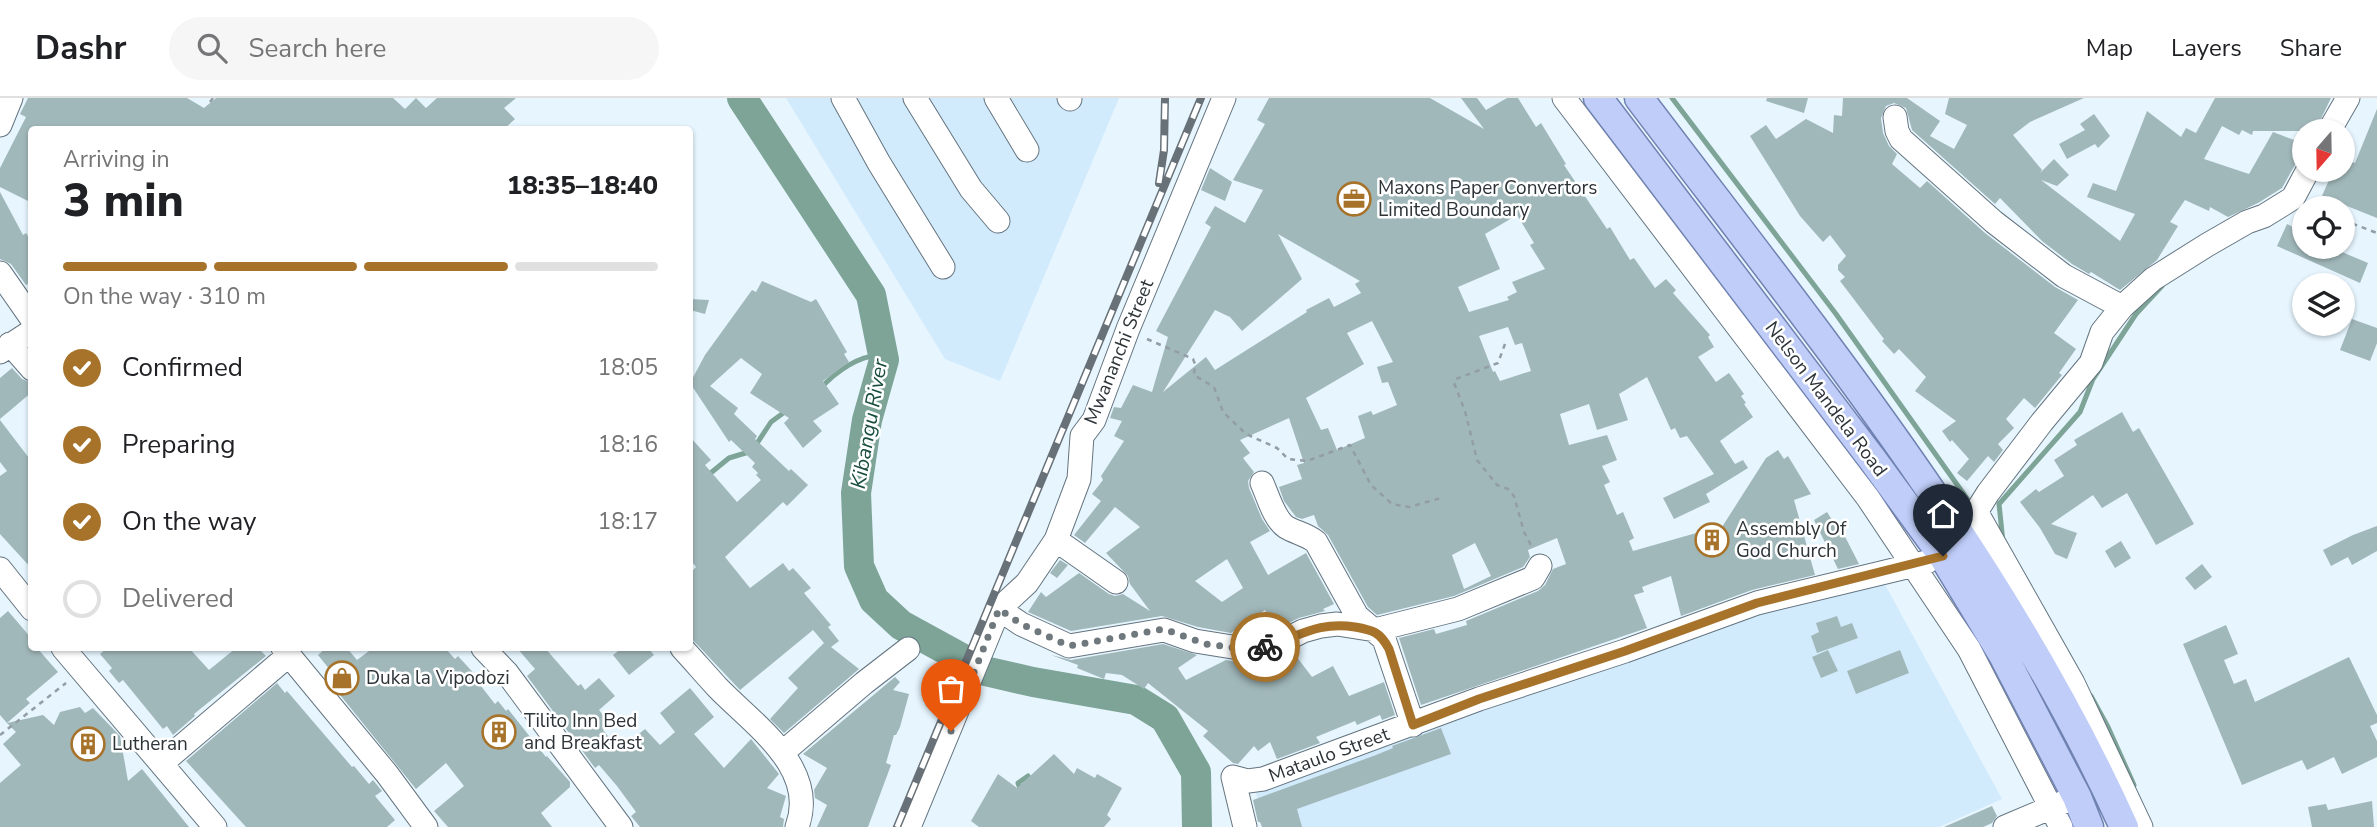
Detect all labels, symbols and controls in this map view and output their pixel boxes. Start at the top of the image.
search box [169,17,659,80]
text: Dashr [35,26,127,71]
icon: search [193,29,231,67]
text: Search here [249,31,386,66]
text: Map [2086,32,2133,64]
text: Layers [2171,32,2242,64]
text: Share [2280,32,2342,64]
north arrow [2292,119,2356,182]
map controls [2292,119,2355,336]
text: Arriving in [63,144,170,175]
text: 18:35–18:40 [507,168,658,203]
text: 3 min [63,169,184,232]
place label: Maxons Paper Convertors Limited Boundary [1378,175,1597,223]
office icon: Maxons Paper Convertors Limited Boundary [1335,180,1373,218]
button: locate [2292,196,2355,259]
button: layers [2292,273,2355,336]
street label: Mwananchi Street [1078,275,1160,428]
text: On the way · 310 m [63,281,266,312]
street label: Nelson Mandela Road [1759,316,1893,482]
icon: check [63,349,101,387]
text: Confirmed [122,350,243,385]
text: 18:05 [598,352,658,383]
water label: Kibangu River [844,357,894,491]
icon: check [63,426,101,464]
text: Preparing [122,427,235,462]
text: 18:16 [598,429,658,460]
pin [1913,484,1973,556]
icon: home [1924,495,1962,533]
icon: check [63,503,101,541]
text: On the way [122,504,256,539]
text: 18:17 [598,506,658,537]
place label: Assembly Of God Church [1736,516,1847,564]
building icon: Assembly Of God Church [1693,521,1731,559]
text: Delivered [122,581,234,616]
courier [1230,612,1300,682]
icon: bike [1246,628,1284,666]
shop icon: Duka la Vipodozi [323,659,361,697]
pin [921,659,981,731]
place label: Duka la Vipodozi [366,665,510,691]
icon: bag [932,670,970,708]
place label: Tilito Inn Bed and Breakfast [524,708,642,756]
building icon: Tilito Inn Bed and Breakfast [480,713,518,751]
street label: Mataulo Street [1265,721,1393,789]
building icon: Lutheran [69,725,107,763]
place label: Lutheran [112,731,188,757]

